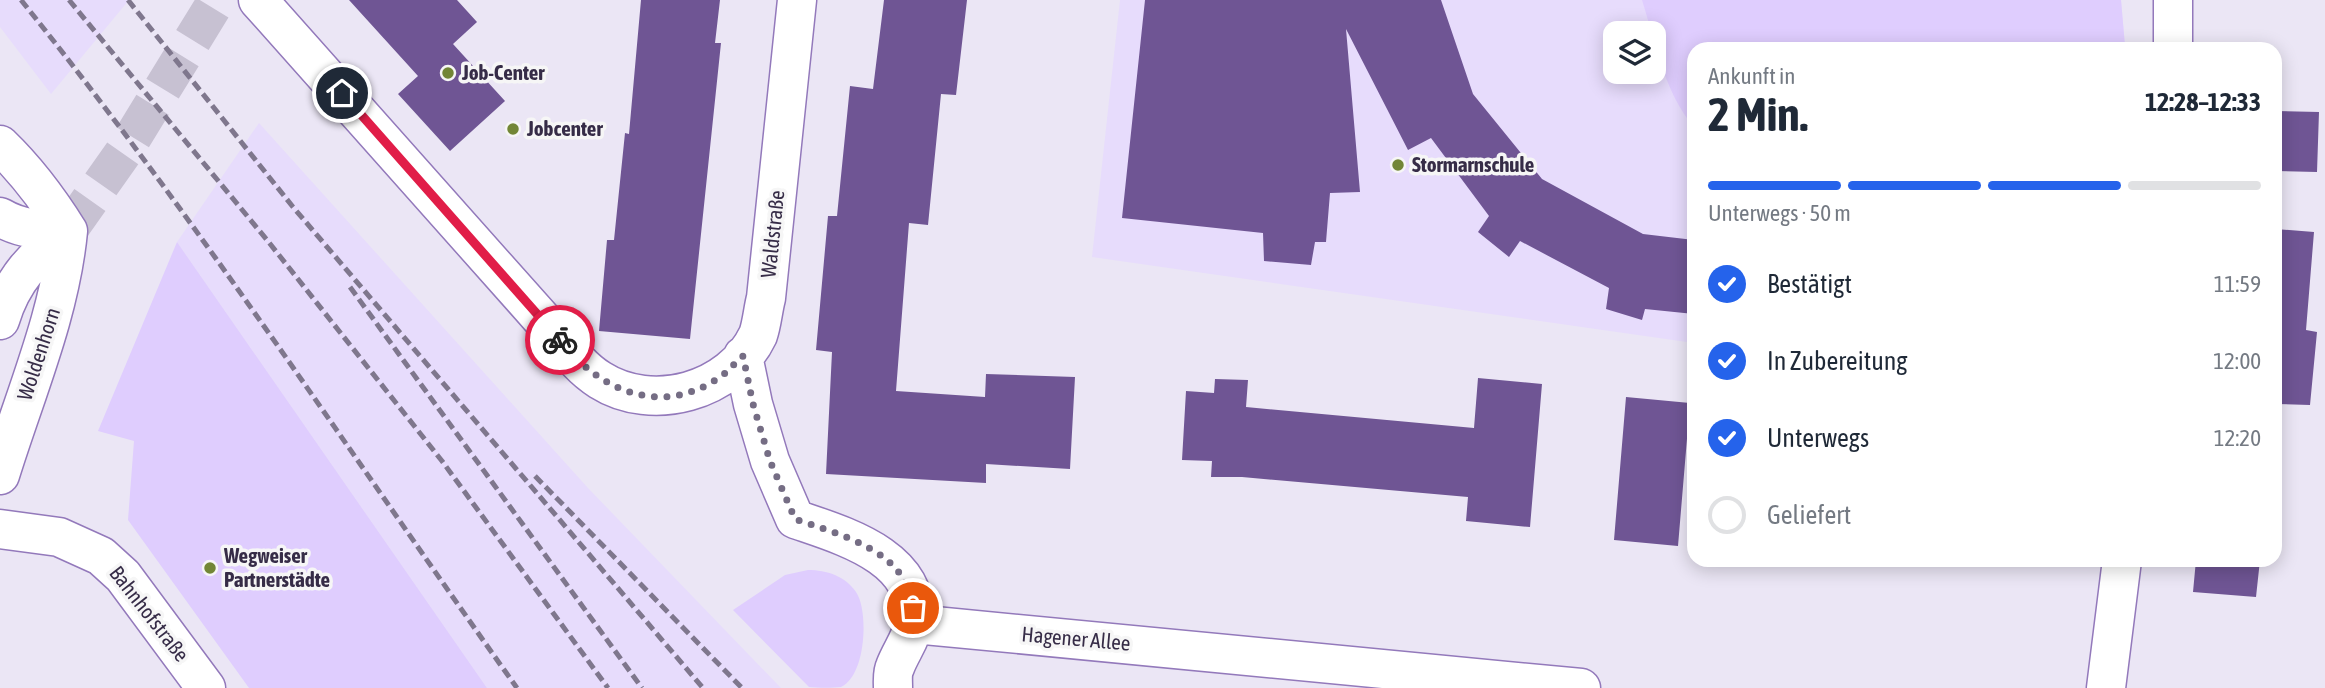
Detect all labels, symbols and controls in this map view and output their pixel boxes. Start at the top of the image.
map controls [1603,21,1666,84]
button: layers [1603,21,1666,84]
place label: Job-Center [461,60,545,84]
pin [312,63,372,123]
text: Ankunft in [1708,63,1795,89]
marker: Job-Center [440,65,456,81]
icon: home [323,74,361,112]
text: 12:28–12:33 [2145,87,2261,117]
text: 2 Min. [1708,88,1808,141]
place label: Jobcenter [526,116,603,140]
marker: Jobcenter [505,121,521,137]
place label: Stormarnschule [1412,152,1534,176]
marker: Stormarnschule [1390,157,1406,173]
street label: Waldstraße [755,189,789,279]
text: Unterwegs · 50 m [1708,200,1851,226]
icon: check [1708,265,1746,303]
text: Bestätigt [1767,269,1852,299]
text: 11:59 [2214,271,2261,297]
street label: Woldenhorn [12,304,64,403]
courier [525,305,595,375]
icon: bike [541,321,579,359]
icon: check [1708,342,1746,380]
text: In Zubereitung [1767,346,1907,376]
text: 12:00 [2213,348,2261,374]
icon: check [1708,419,1746,457]
text: Unterwegs [1767,423,1869,453]
text: 12:20 [2214,425,2261,451]
text: Geliefert [1767,500,1851,530]
place label: Wegweiser Partnerstädte [223,543,330,591]
marker: Wegweiser Partnerstädte [202,560,218,576]
street label: Bahnhofstraße [105,561,194,666]
pin [883,578,943,638]
icon: bag [894,589,932,627]
street label: Hagener Allee [1021,621,1131,655]

